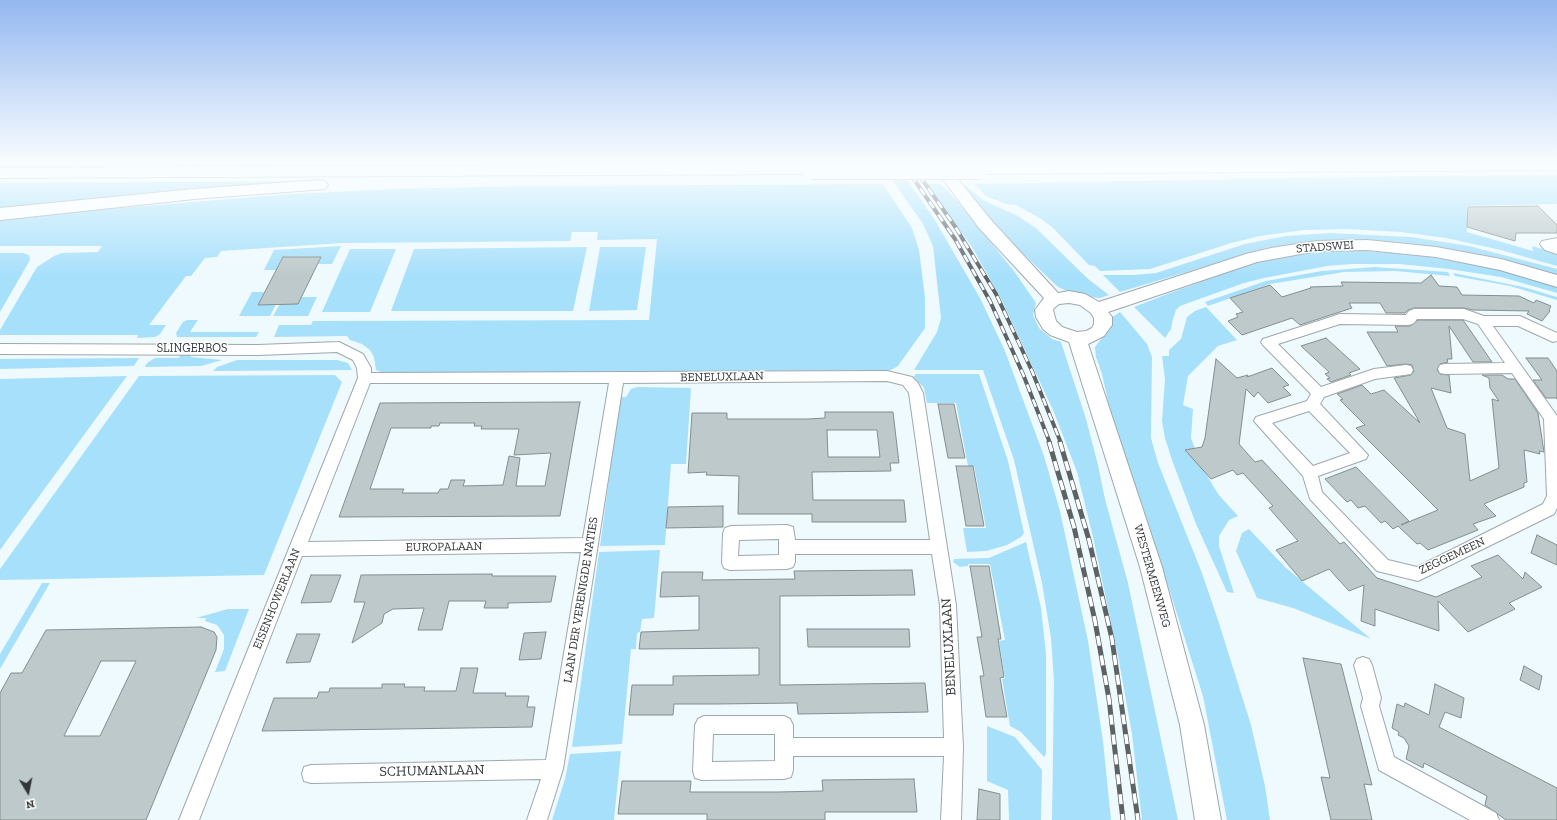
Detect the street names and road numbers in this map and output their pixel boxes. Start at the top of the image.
street label: STADSWEI [1296,238,1354,256]
street label: SLINGERBOS [157,342,227,356]
street label: BENELUXLAAN [680,369,764,385]
street label: LAAN DER VERENIGDE NATIES [561,516,601,684]
street label: WESTERMEENWEG [1130,523,1174,629]
street label: ZEGGEMEEN [1417,534,1487,578]
street label: EUROPALAAN [406,539,482,555]
street label: EISENHOWERLAAN [250,547,304,651]
street label: BENELUXLAAN [938,598,960,696]
street label: SCHUMANLAAN [379,762,485,780]

